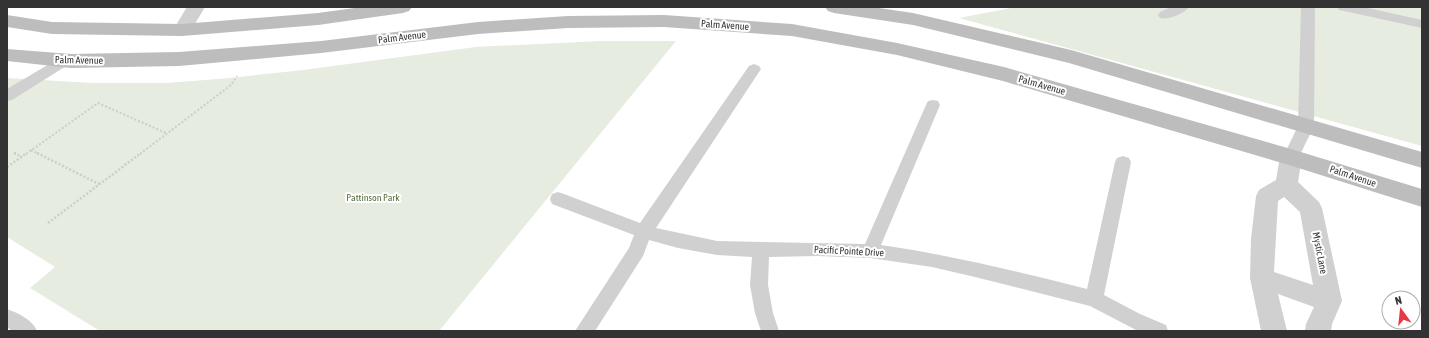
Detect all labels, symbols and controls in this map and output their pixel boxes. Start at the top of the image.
street label: Palm Avenue [701,18,750,32]
street label: Palm Avenue [377,29,427,45]
street label: Palm Avenue [55,54,104,66]
street label: Palm Avenue [1017,73,1067,97]
street label: Palm Avenue [1328,163,1378,189]
park label: Pattinson Park [346,192,400,203]
street label: Mystic Lane [1311,231,1330,275]
street label: Pacific Pointe Drive [814,244,885,258]
north arrow [1381,290,1421,330]
text: N [1394,294,1403,307]

